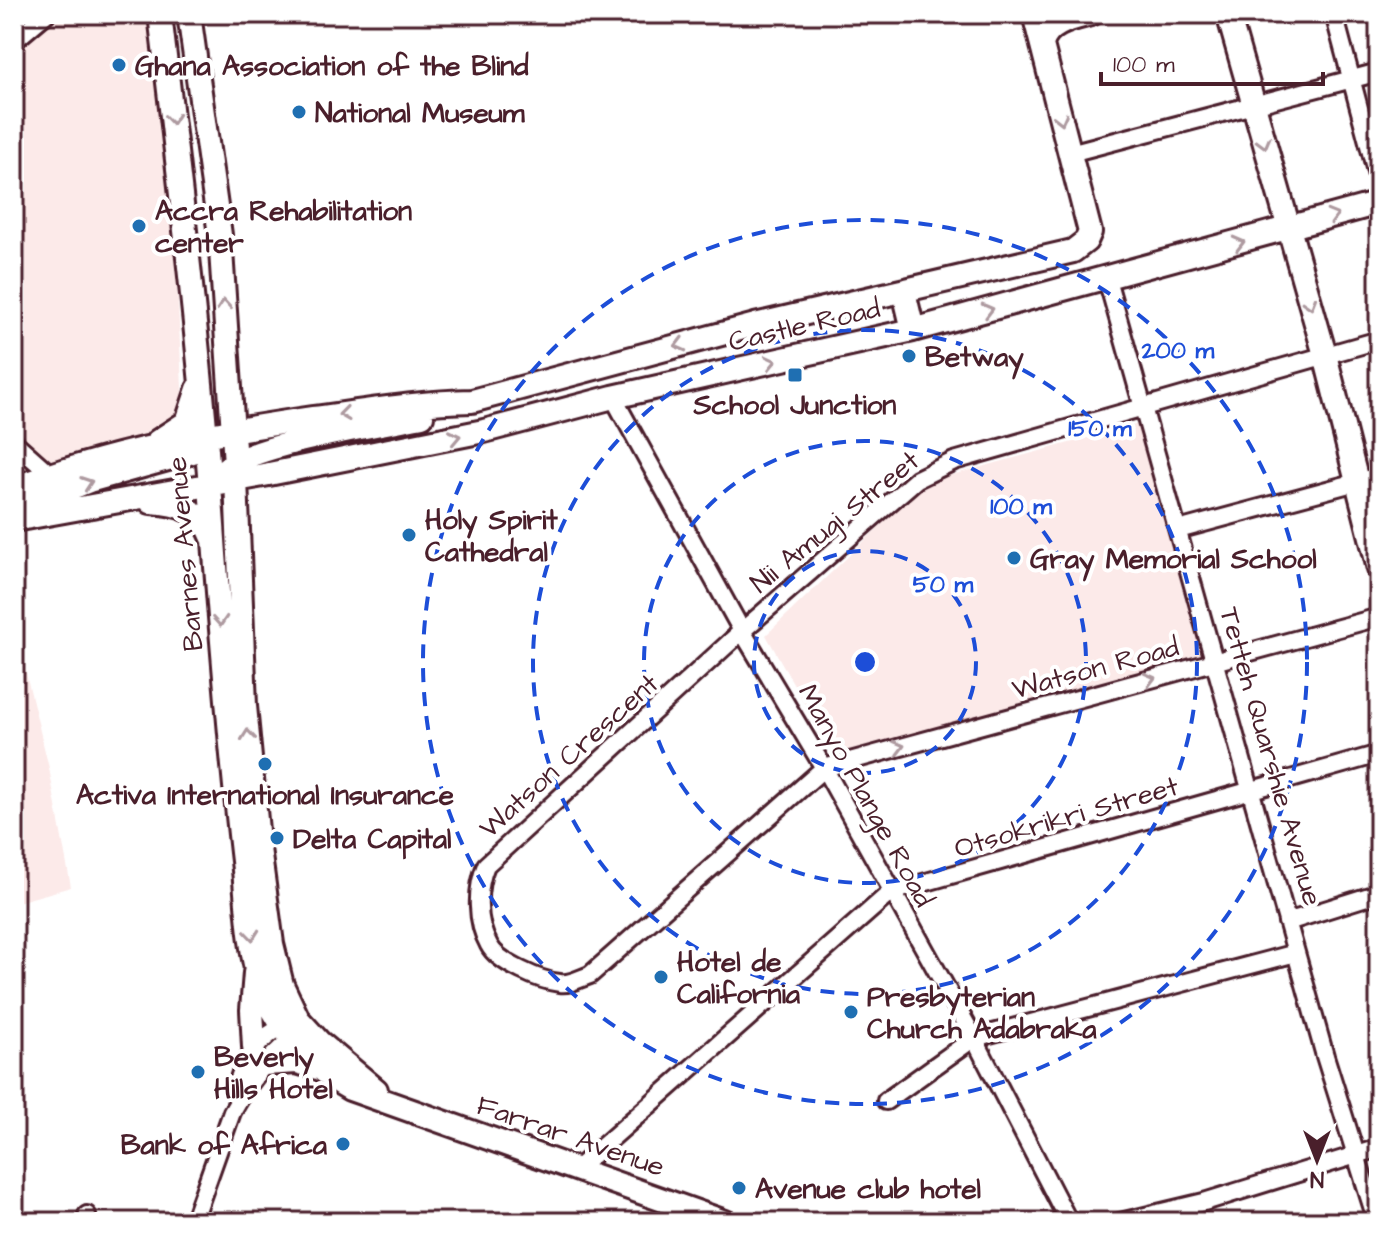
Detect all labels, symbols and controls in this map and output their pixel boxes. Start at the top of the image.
scale bar [1101,36,1323,86]
place label: Ghana Association of the Blind [135,47,529,86]
text: 100 m [1113,48,1175,82]
marker: Ghana Association of the Blind [110,56,128,74]
place label: National Museum [315,94,526,133]
marker: National Museum [290,103,308,121]
one-way arrow [1052,112,1069,126]
one-way arrow [164,113,181,126]
one-way arrow [1255,135,1271,149]
place label: Accra Rehabilitation center [155,192,412,263]
one-way arrow [1326,209,1340,226]
marker: Accra Rehabilitation center [130,217,148,235]
one-way arrow [1232,235,1246,252]
street label: Castle Road [725,289,884,362]
one-way arrow [1301,297,1317,311]
one-way arrow [216,298,233,311]
one-way arrow [981,303,995,320]
text: 200 m [1141,334,1214,368]
one-way arrow [673,335,687,352]
place label: Betway [925,338,1024,380]
marker: Betway [900,347,918,365]
one-way arrow [764,354,778,371]
marker: School Junction [786,366,804,384]
place label: School Junction [693,386,896,425]
one-way arrow [337,405,351,422]
text: 150 m [1068,412,1132,446]
one-way arrow [448,429,462,446]
street label: Nii Amugi Street [742,441,929,603]
street label: Barnes Avenue [158,455,213,653]
one-way arrow [79,476,93,492]
text: 100 m [990,490,1052,524]
place label: Holy Spirit Cathedral [425,501,558,572]
marker: Holy Spirit Cathedral [400,526,418,544]
place label: Gray Memorial School [1030,540,1317,582]
marker: Gray Memorial School [1005,549,1023,567]
text: 50 m [913,568,974,602]
street label: Tetteh Quarshie Avenue [1209,603,1332,910]
one-way arrow [211,614,228,627]
street label: Watson Road [1008,627,1183,709]
centre of rings [851,648,879,676]
street label: Watson Crescent [471,664,668,847]
one-way arrow [1143,672,1157,689]
street label: Manyo Plange Road [786,677,943,915]
one-way arrow [239,728,256,741]
one-way arrow [892,740,906,757]
marker: Activa International Insurance [256,755,274,773]
street label: Otsokrikri Street [950,767,1184,868]
place label: Activa International Insurance [76,776,454,815]
place label: Delta Capital [293,820,451,860]
marker: Delta Capital [268,829,286,847]
one-way arrow [243,929,260,942]
place label: Hotel de California [677,943,801,1014]
marker: Hotel de California [652,968,670,986]
place label: Presbyterian Church Adabraka [867,978,1097,1049]
marker: Presbyterian Church Adabraka [842,1003,860,1021]
place label: Beverly Hills Hotel [214,1038,333,1109]
marker: Beverly Hills Hotel [189,1063,207,1081]
street label: Farrar Avenue [471,1086,670,1187]
north arrow [1277,1120,1357,1200]
place label: Bank of Africa [121,1126,328,1165]
marker: Bank of Africa [334,1135,352,1153]
text: N [1310,1163,1324,1194]
place label: Avenue club hotel [755,1170,981,1209]
marker: Avenue club hotel [730,1179,748,1197]

